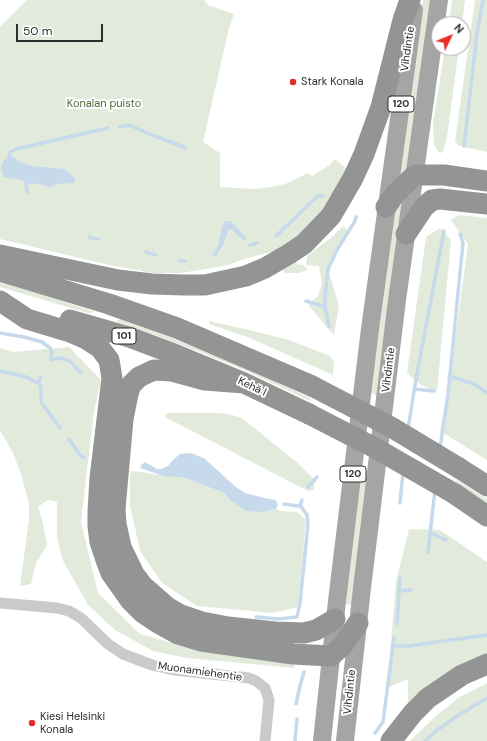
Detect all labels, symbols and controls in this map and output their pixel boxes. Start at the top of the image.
scale bar [18,16,105,42]
north arrow [431,16,471,56]
text: N [451,21,467,36]
text: 50 m [23,23,52,39]
street label: Vihdintie [398,26,418,72]
place label: Stark Konala [301,75,364,89]
marker: Stark Konala [288,77,298,87]
road number: 120 [388,96,414,112]
park label: Konalan puisto [67,97,141,111]
road number: 101 [112,328,136,344]
street label: Vihdintie [380,347,398,393]
street label: Kehä I [236,375,268,399]
road number: 120 [340,466,366,482]
street label: Muonamiehentie [157,660,243,684]
street label: Vihdintie [341,669,359,715]
place label: Kiesi Helsinki Konala [40,710,105,736]
marker: Kiesi Helsinki Konala [27,718,37,728]

